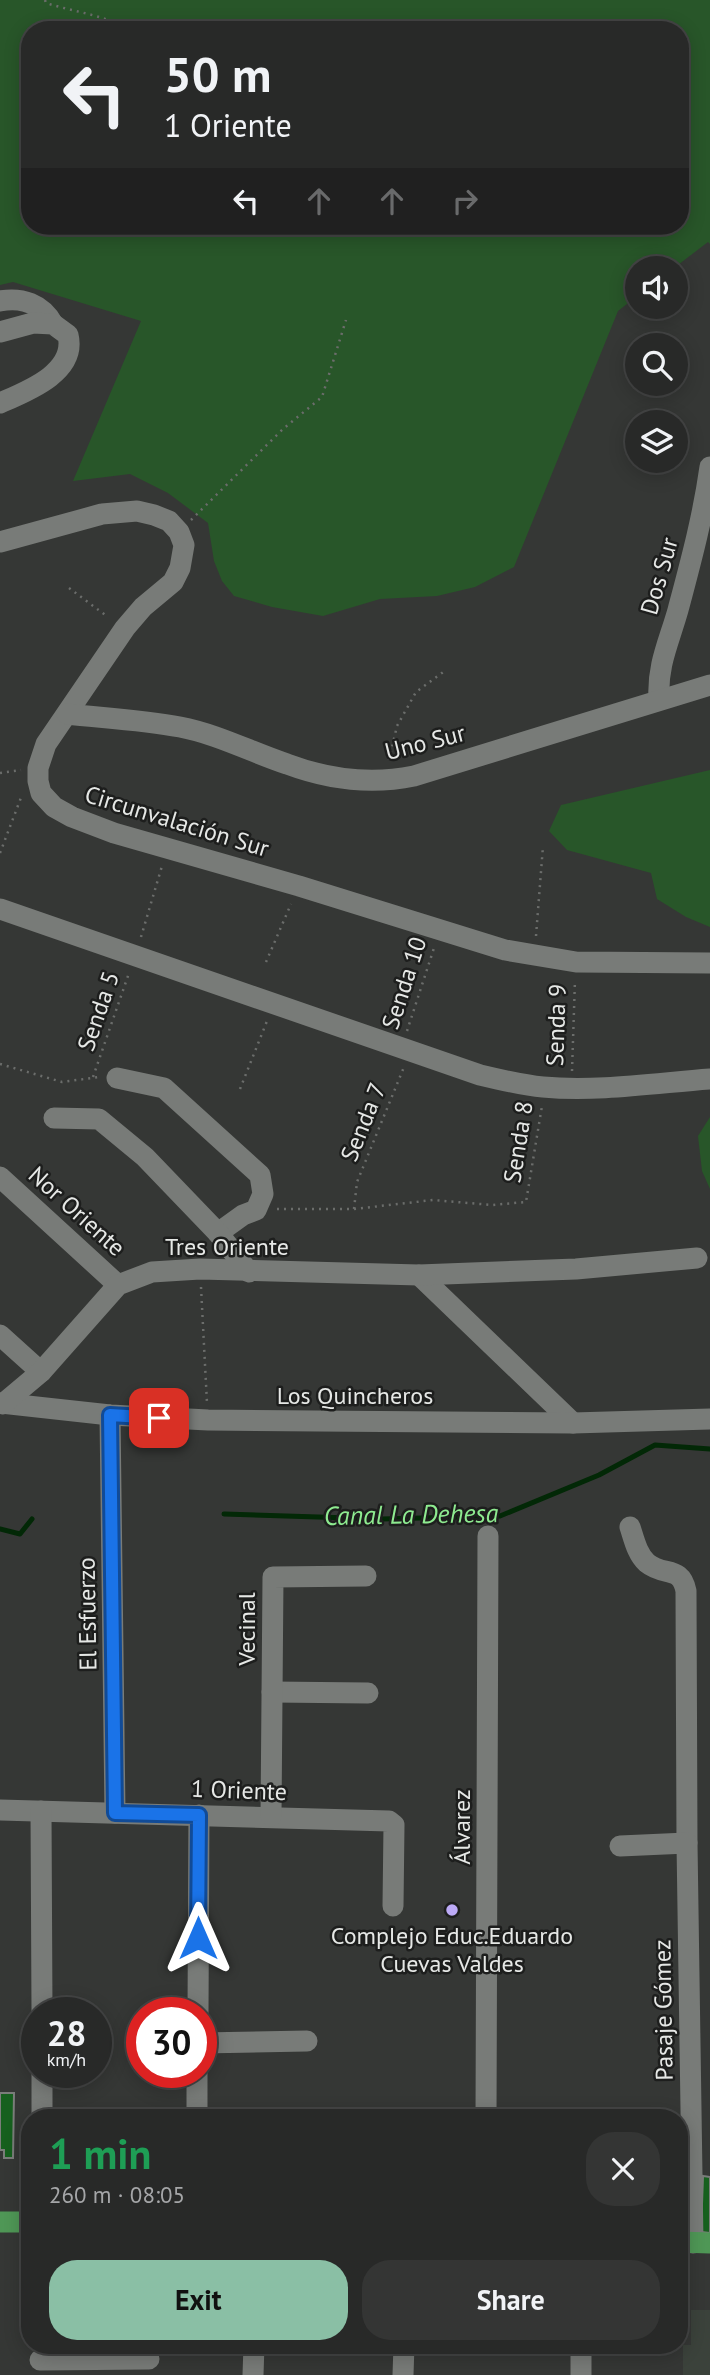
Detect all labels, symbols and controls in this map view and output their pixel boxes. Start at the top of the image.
text: 50 m [164,42,271,106]
icon: left [49,49,140,140]
text: 1 Oriente [164,104,292,146]
icon: left [227,182,265,220]
icon: ahead [300,182,338,220]
icon: ahead [373,182,411,220]
icon: right [446,182,484,220]
map controls [625,256,688,473]
button: sound [625,256,688,319]
button: search [625,333,688,396]
button: layers [625,410,688,473]
street label: Dos Sur [633,534,685,618]
street label: Uno Sur [382,717,468,767]
street label: Circunvalación Sur [81,778,273,864]
street label: Senda 10 [375,933,433,1033]
street label: Senda 5 [70,967,126,1055]
street label: Senda 9 [539,983,573,1067]
street label: Senda 7 [333,1078,393,1166]
street label: Senda 8 [496,1099,540,1185]
street label: Nor Oriente [22,1159,132,1263]
street label: Tres Oriente [165,1231,289,1262]
street label: Los Quincheros [277,1380,433,1411]
pin [129,1388,189,1448]
icon: arrive [140,1399,178,1437]
water label: Canal La Dehesa [323,1496,499,1532]
street label: El Esfuerzo [71,1557,103,1671]
street label: Vecinal [231,1592,262,1667]
street label: 1 Oriente [191,1773,287,1807]
street label: Álvarez [446,1789,477,1865]
position arrow [161,1901,235,1975]
marker: Complejo Educ.Eduardo Cuevas Valdes [444,1902,460,1918]
place label: Complejo Educ.Eduardo Cuevas Valdes [331,1920,573,1979]
street label: Pasaje Gómez [646,1939,680,2081]
speed limit sign: 30 [126,1997,217,2088]
text: 28 [47,2010,86,2056]
text: km/h [47,2048,86,2071]
text: 1 min [49,2126,151,2181]
button: close [586,2132,660,2206]
text: 260 m · 08:05 [49,2180,185,2209]
button: Exit [49,2260,348,2340]
button: Share [362,2260,660,2340]

